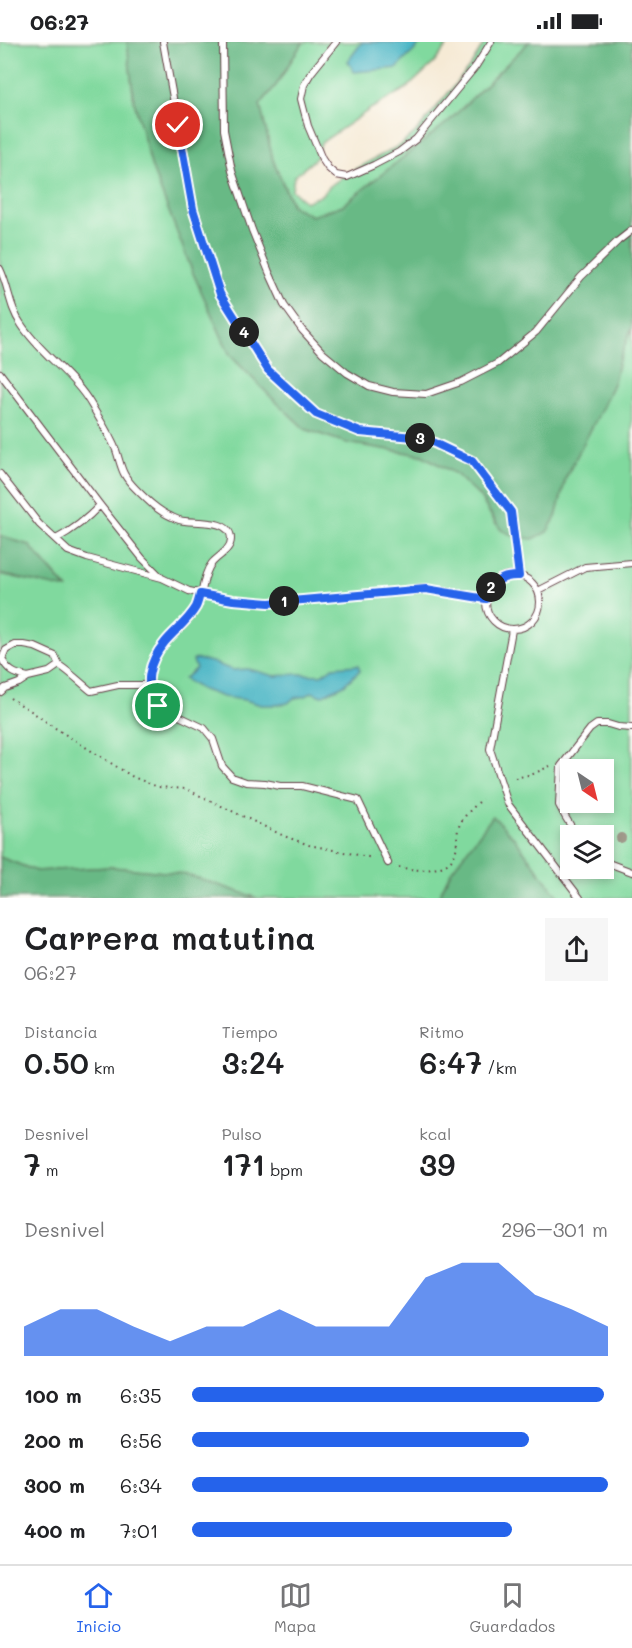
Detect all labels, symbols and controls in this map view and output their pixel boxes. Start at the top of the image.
text: 06:27 [30,7,89,36]
pin [152,99,203,150]
icon: check [161,108,194,141]
pin: 4 [229,317,259,347]
text: 4 [239,321,249,342]
pin: 3 [405,423,435,453]
text: 3 [415,427,425,448]
pin: 2 [476,572,506,602]
text: 2 [487,576,495,597]
pin: 1 [269,586,299,616]
text: 1 [280,590,288,611]
pin [132,680,183,731]
icon: arrive [141,689,174,722]
north arrow [560,759,614,813]
map controls [560,759,614,879]
button: layers [560,825,614,879]
text: Carrera matutina [24,915,316,958]
button: share [545,918,608,981]
text: 06:27 [24,959,77,985]
text: Distancia [24,1021,98,1042]
text: Tiempo [222,1021,277,1042]
text: Ritmo [419,1021,464,1042]
text: 0.50 [24,1042,89,1082]
text: 3:24 [222,1042,284,1082]
text: 6:47 [419,1042,482,1082]
text: km [89,1057,115,1078]
text: /km [482,1057,517,1078]
text: Desnivel [24,1123,89,1144]
text: Pulso [222,1123,261,1144]
text: kcal [419,1123,451,1144]
text: 7 [24,1144,41,1184]
text: 171 [222,1144,265,1184]
text: 39 [419,1144,455,1184]
text: m [41,1159,59,1180]
text: bpm [265,1159,303,1180]
text: Desnivel [24,1216,105,1242]
text: 296–301 m [501,1216,608,1242]
text: 100 m [24,1382,82,1408]
text: 6:35 [120,1382,162,1408]
text: 200 m [24,1427,84,1453]
text: 6:56 [120,1427,162,1453]
text: 300 m [24,1472,85,1498]
text: 6:34 [120,1472,162,1498]
text: 400 m [24,1517,85,1543]
text: 7:01 [120,1517,159,1543]
tab: Inicio [76,1579,121,1636]
tab: Mapa [274,1579,316,1636]
tab: Guardados [469,1579,556,1636]

